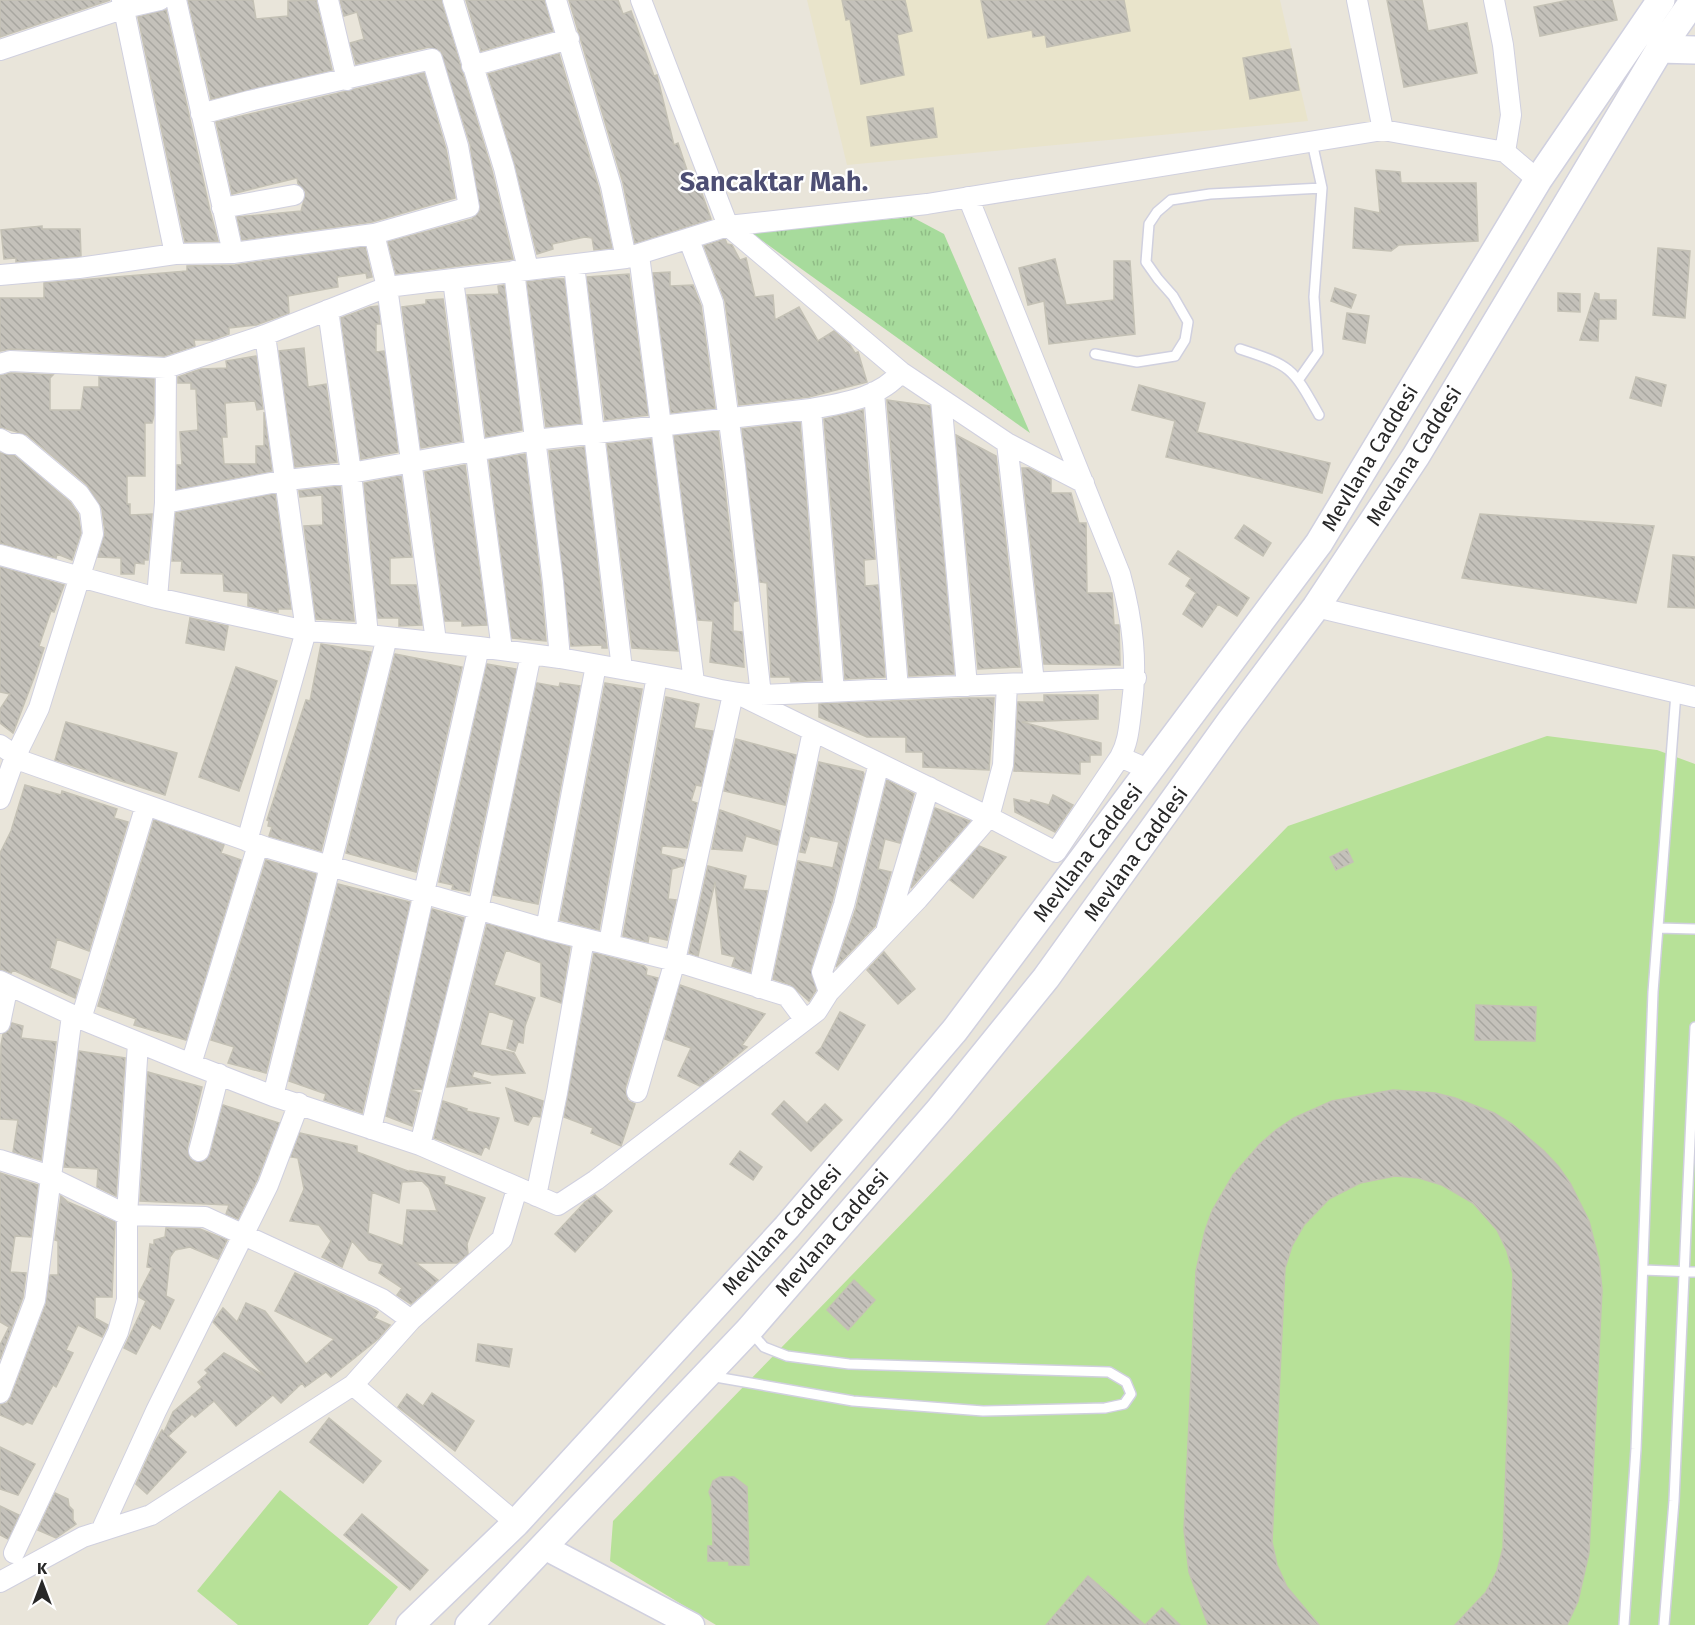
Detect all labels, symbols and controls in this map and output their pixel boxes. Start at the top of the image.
district label: Sancaktar Mah. [680,166,868,198]
street label: Mevllana Caddesi [1316,380,1424,536]
street label: Mevlana Caddesi [1361,381,1467,531]
street label: Mevllana Caddesi [1028,779,1148,927]
street label: Mevlana Caddesi [1078,782,1194,926]
street label: Mevllana Caddesi [717,1160,847,1300]
street label: Mevlana Caddesi [770,1164,894,1302]
north arrow [12,1553,72,1613]
text: K [37,1559,48,1578]

